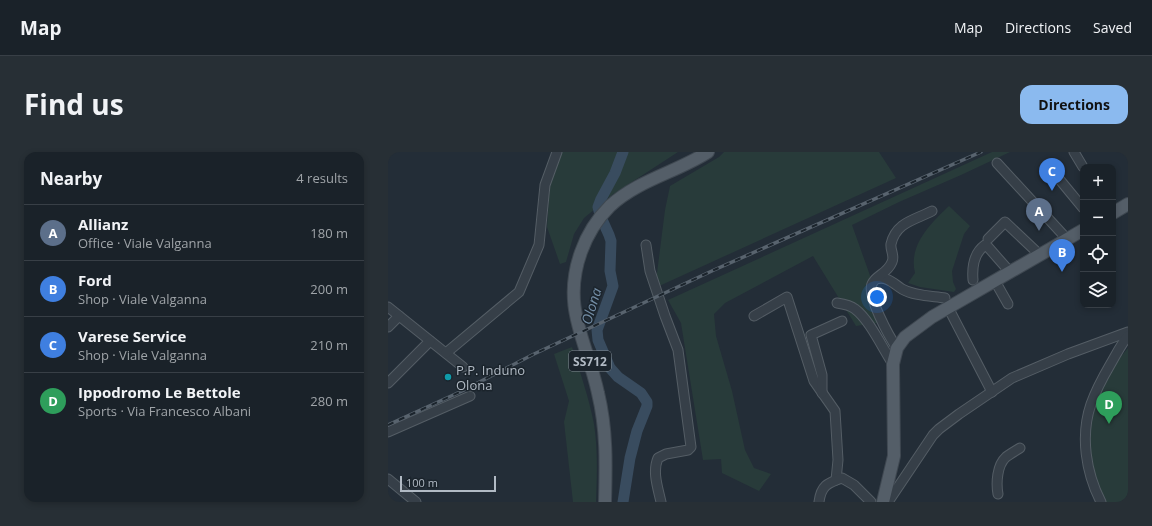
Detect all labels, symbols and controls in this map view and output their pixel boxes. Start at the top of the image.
text: Map [20,15,61,41]
text: Map [954,18,983,37]
text: Directions [1005,18,1071,37]
text: Saved [1093,18,1132,37]
text: Find us [24,85,124,123]
button: Directions [1020,85,1128,124]
pin: C [1039,158,1065,191]
map controls [1080,164,1116,308]
button: + [1080,164,1116,200]
text: Nearby [40,167,102,190]
text: 4 results [296,169,348,187]
pin: A [1026,198,1052,231]
button: − [1080,200,1116,236]
text: Allianz [78,214,128,234]
text: A [49,224,57,242]
text: 180 m [310,224,348,242]
text: Office · Viale Valganna [78,234,212,252]
button: locate [1080,236,1116,272]
pin: B [1049,239,1075,272]
text: Ford [78,270,112,290]
button: layers [1080,272,1116,308]
text: B [49,280,57,298]
text: 200 m [310,280,348,298]
water label: Olona [576,285,606,327]
your location [867,287,887,307]
text: Shop · Viale Valganna [78,290,207,308]
text: Varese Service [78,326,186,346]
text: C [49,336,57,354]
text: 210 m [310,336,348,354]
text: Shop · Viale Valganna [78,346,207,364]
road number: SS712 [569,351,611,371]
place label: P.P. Induno Olona [456,361,525,394]
marker: P.P. Induno Olona [443,372,453,382]
text: Ippodromo Le Bettole [78,382,241,402]
pin: D [1096,391,1122,424]
text: D [48,392,58,410]
text: 280 m [310,392,348,410]
text: Sports · Via Francesco Albani [78,402,251,420]
scale bar [400,474,496,493]
text: 100 m [406,475,438,490]

